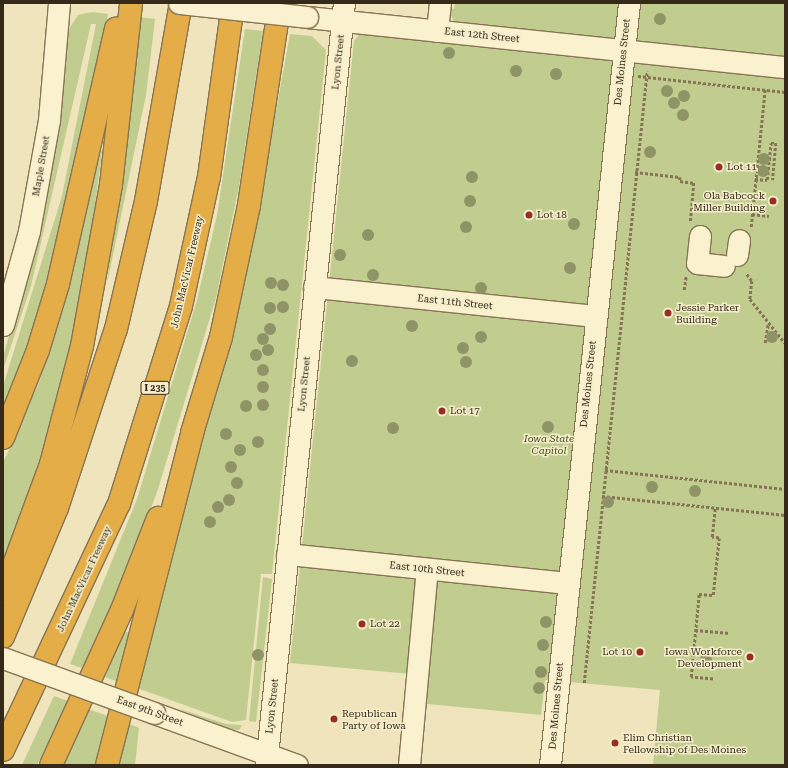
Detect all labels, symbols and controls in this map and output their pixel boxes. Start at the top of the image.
street label: Des Moines Street [611,18,633,106]
street label: East 12th Street [444,25,520,45]
street label: Lyon Street [329,34,347,90]
street label: Maple Street [30,135,52,197]
place label: Lot 11 [727,161,757,173]
marker: Lot 11 [714,162,724,172]
place label: Ola Babcock Miller Building [693,189,765,212]
marker: Ola Babcock Miller Building [768,196,778,206]
place label: Lot 18 [537,209,567,221]
marker: Lot 18 [524,210,534,220]
street label: John MacVicar Freeway [168,215,206,329]
street label: East 11th Street [417,292,493,312]
place label: Jessie Parker Building [676,301,739,324]
marker: Jessie Parker Building [663,308,673,318]
street label: Des Moines Street [577,340,599,428]
street label: Lyon Street [295,356,313,412]
road number: I 235 [140,381,170,395]
place label: Lot 17 [450,405,480,417]
marker: Lot 17 [437,406,447,416]
park label: Iowa State Capitol [524,432,574,456]
street label: John MacVicar Freeway [54,524,114,634]
street label: East 10th Street [389,559,465,579]
place label: Lot 22 [370,618,400,630]
marker: Lot 22 [357,619,367,629]
place label: Iowa Workforce Development [665,645,742,668]
place label: Lot 10 [602,646,632,658]
marker: Lot 10 [635,647,645,657]
marker: Iowa Workforce Development [745,652,755,662]
street label: Des Moines Street [546,662,566,750]
street label: Lyon Street [263,678,281,734]
street label: East 9th Street [115,693,185,729]
place label: Republican Party of Iowa [342,707,406,730]
marker: Republican Party of Iowa [329,714,339,724]
place label: Elim Christian Fellowship of Des Moines [623,731,746,754]
marker: Elim Christian Fellowship of Des Moines [610,738,620,748]

